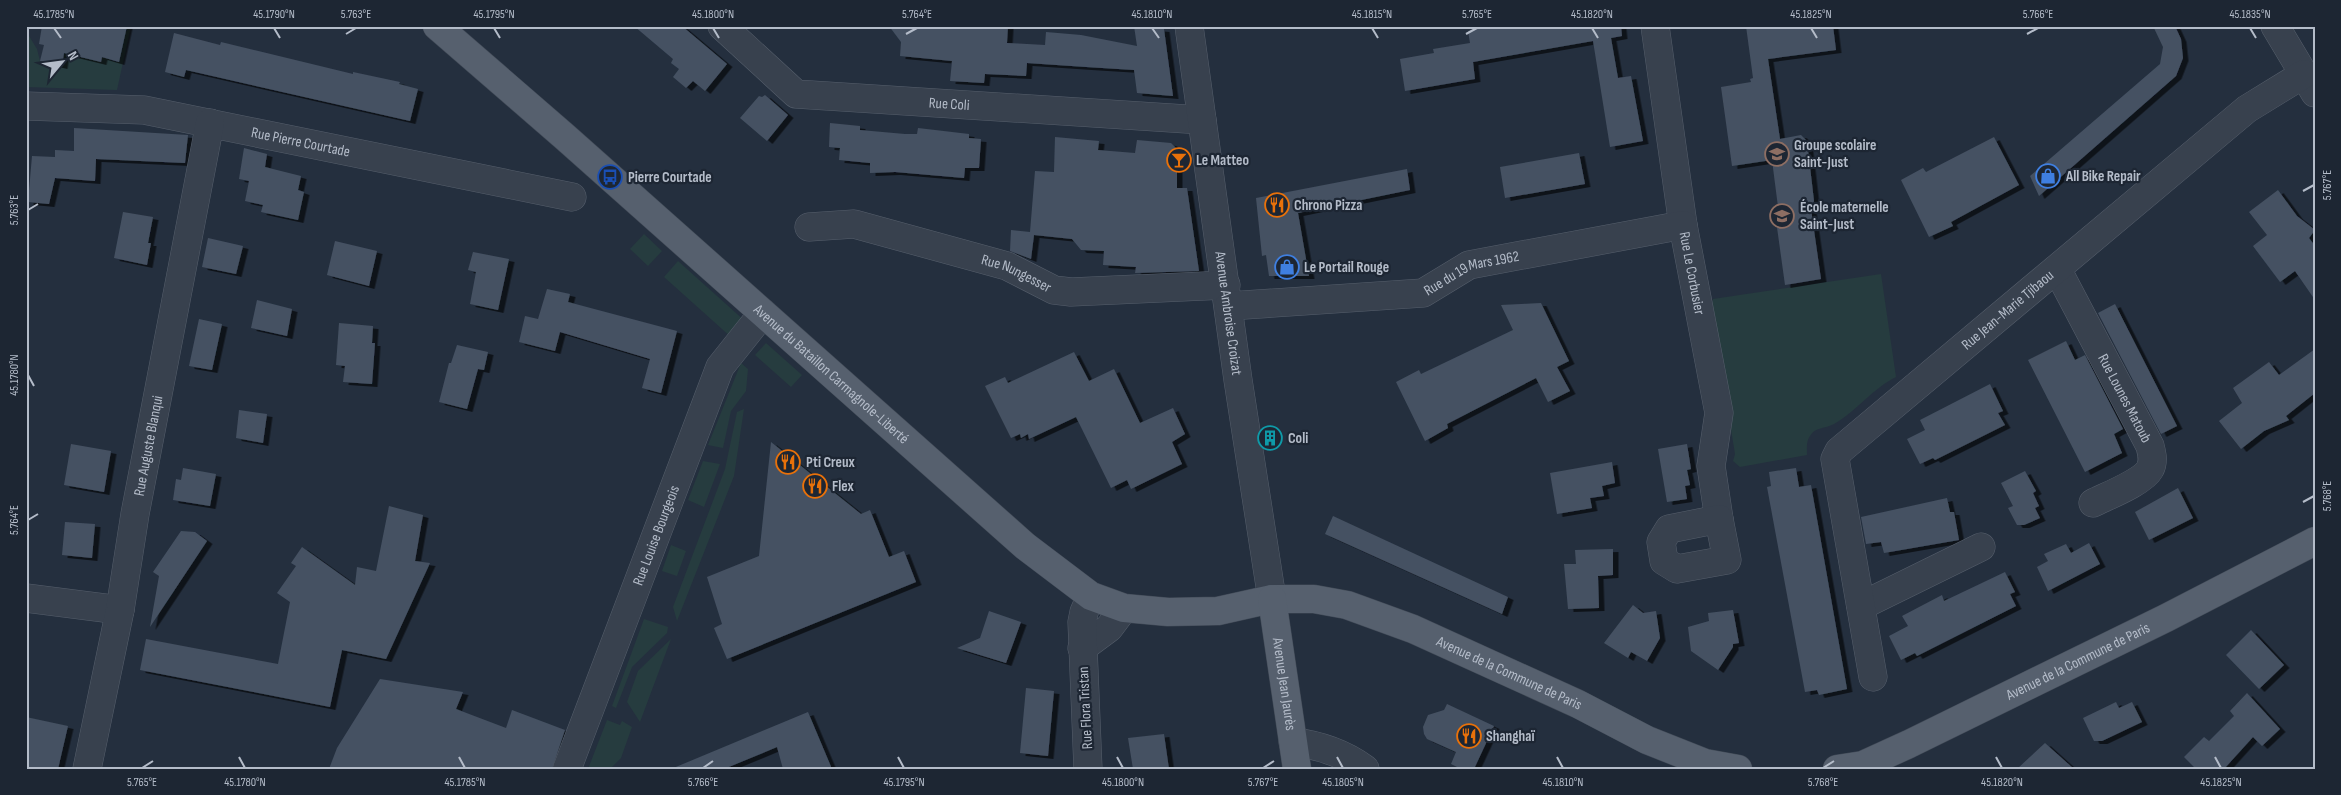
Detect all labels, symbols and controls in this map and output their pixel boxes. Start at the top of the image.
text: 45.1785°N [34,7,74,22]
text: 45.1790°N [253,7,295,22]
text: 5.763°E [341,7,371,22]
text: 45.1795°N [473,7,515,22]
text: 45.1800°N [692,7,734,22]
text: 5.764°E [902,7,932,22]
text: 45.1810°N [1132,7,1172,22]
text: 45.1815°N [1352,7,1392,22]
text: 5.765°E [1462,7,1492,22]
text: 45.1820°N [1571,7,1613,22]
text: 45.1825°N [1790,7,1832,22]
text: 5.766°E [2023,7,2053,22]
text: 45.1835°N [2229,7,2271,22]
north arrow [38,38,88,88]
text: N [64,49,82,63]
street label: Rue Coli [928,94,970,115]
street label: Rue Pierre Courtade [250,123,352,162]
place label: Groupe scolaire Saint-Just [1794,136,1876,172]
school or university icon: Groupe scolaire Saint-Just [1764,141,1790,167]
bar icon: Le Matteo [1166,147,1192,173]
place label: Le Matteo [1196,151,1249,170]
shop icon: All Bike Repair [2035,163,2061,189]
bus stop icon: Pierre Courtade [597,164,623,190]
place label: All Bike Repair [2065,167,2141,186]
place label: Pierre Courtade [628,168,712,187]
text: 5.767°E [2320,170,2335,200]
restaurant icon: Chrono Pizza [1264,192,1290,218]
text: 5.763°E [7,195,22,225]
place label: Chrono Pizza [1294,196,1362,215]
place label: École maternelle Saint-Just [1800,198,1889,234]
school or university icon: École maternelle Saint-Just [1769,203,1795,229]
street label: Rue Le Corbusier [1674,230,1709,317]
street label: Rue du 19 Mars 1962 [1420,247,1521,300]
street label: Avenue Ambroise Croizat [1210,249,1246,377]
street label: Rue Nungesser [979,250,1055,297]
shop icon: Le Portail Rouge [1274,254,1300,280]
place label: Le Portail Rouge [1304,258,1389,277]
street label: Rue Jean-Marie Tjibaou [1958,266,2058,354]
street label: Avenue du Bataillon Carmagnole-Liberté [749,300,913,448]
street label: Rue Lounes Matoub [2093,351,2156,446]
text: 45.1780°N [7,354,22,396]
street label: Rue Auguste Blanqui [130,394,168,498]
building icon: Coli [1257,425,1283,451]
place label: Coli [1288,429,1308,448]
restaurant icon: Pti Creux [775,449,801,475]
place label: Pti Creux [806,453,855,472]
restaurant icon: Flex [802,473,828,499]
place label: Flex [832,477,854,496]
text: 5.768°E [2320,481,2335,511]
street label: Rue Louise Bourgeois [629,483,684,588]
text: 5.764°E [7,505,22,535]
street label: Avenue de la Commune de Paris [2002,618,2153,705]
street label: Avenue de la Commune de Paris [1433,632,1585,714]
street label: Avenue Jean Jaurès [1268,636,1300,732]
street label: Rue Flora Tristan [1074,666,1097,750]
restaurant icon: Shanghaï [1456,723,1482,749]
place label: Shanghaï [1486,727,1535,746]
text: 5.765°E [127,775,157,790]
text: 45.1780°N [224,775,266,790]
text: 45.1785°N [445,775,485,790]
text: 5.766°E [688,775,718,790]
text: 45.1795°N [883,775,925,790]
text: 45.1800°N [1102,775,1144,790]
text: 5.767°E [1248,775,1278,790]
text: 45.1805°N [1322,775,1364,790]
text: 45.1810°N [1543,775,1583,790]
text: 5.768°E [1808,775,1838,790]
text: 45.1820°N [1981,775,2023,790]
text: 45.1825°N [2200,775,2242,790]

